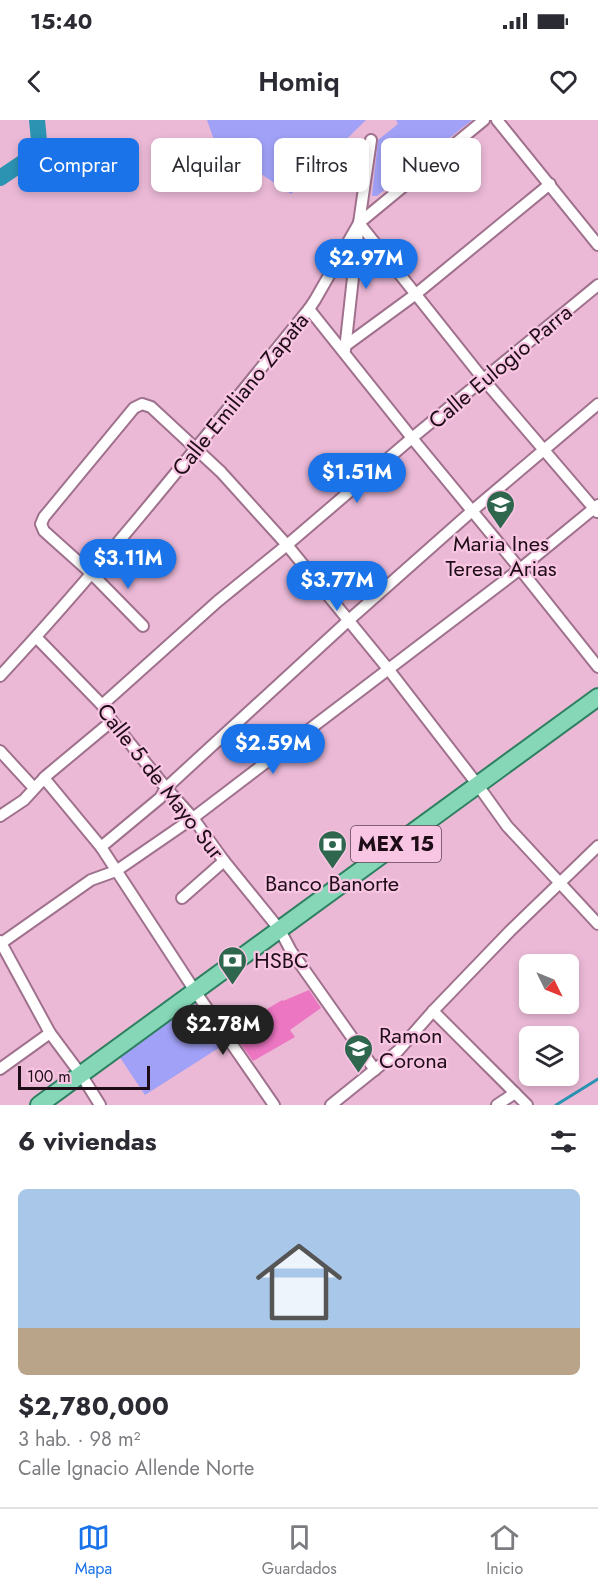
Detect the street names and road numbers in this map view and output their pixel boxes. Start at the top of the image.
street label: Calle Eulogio Parra [421,296,579,436]
street label: Calle Emiliano Zapata [164,306,316,482]
street label: Calle 5 de Mayo Sur [90,696,233,866]
road number: MEX 15 [351,826,441,862]

